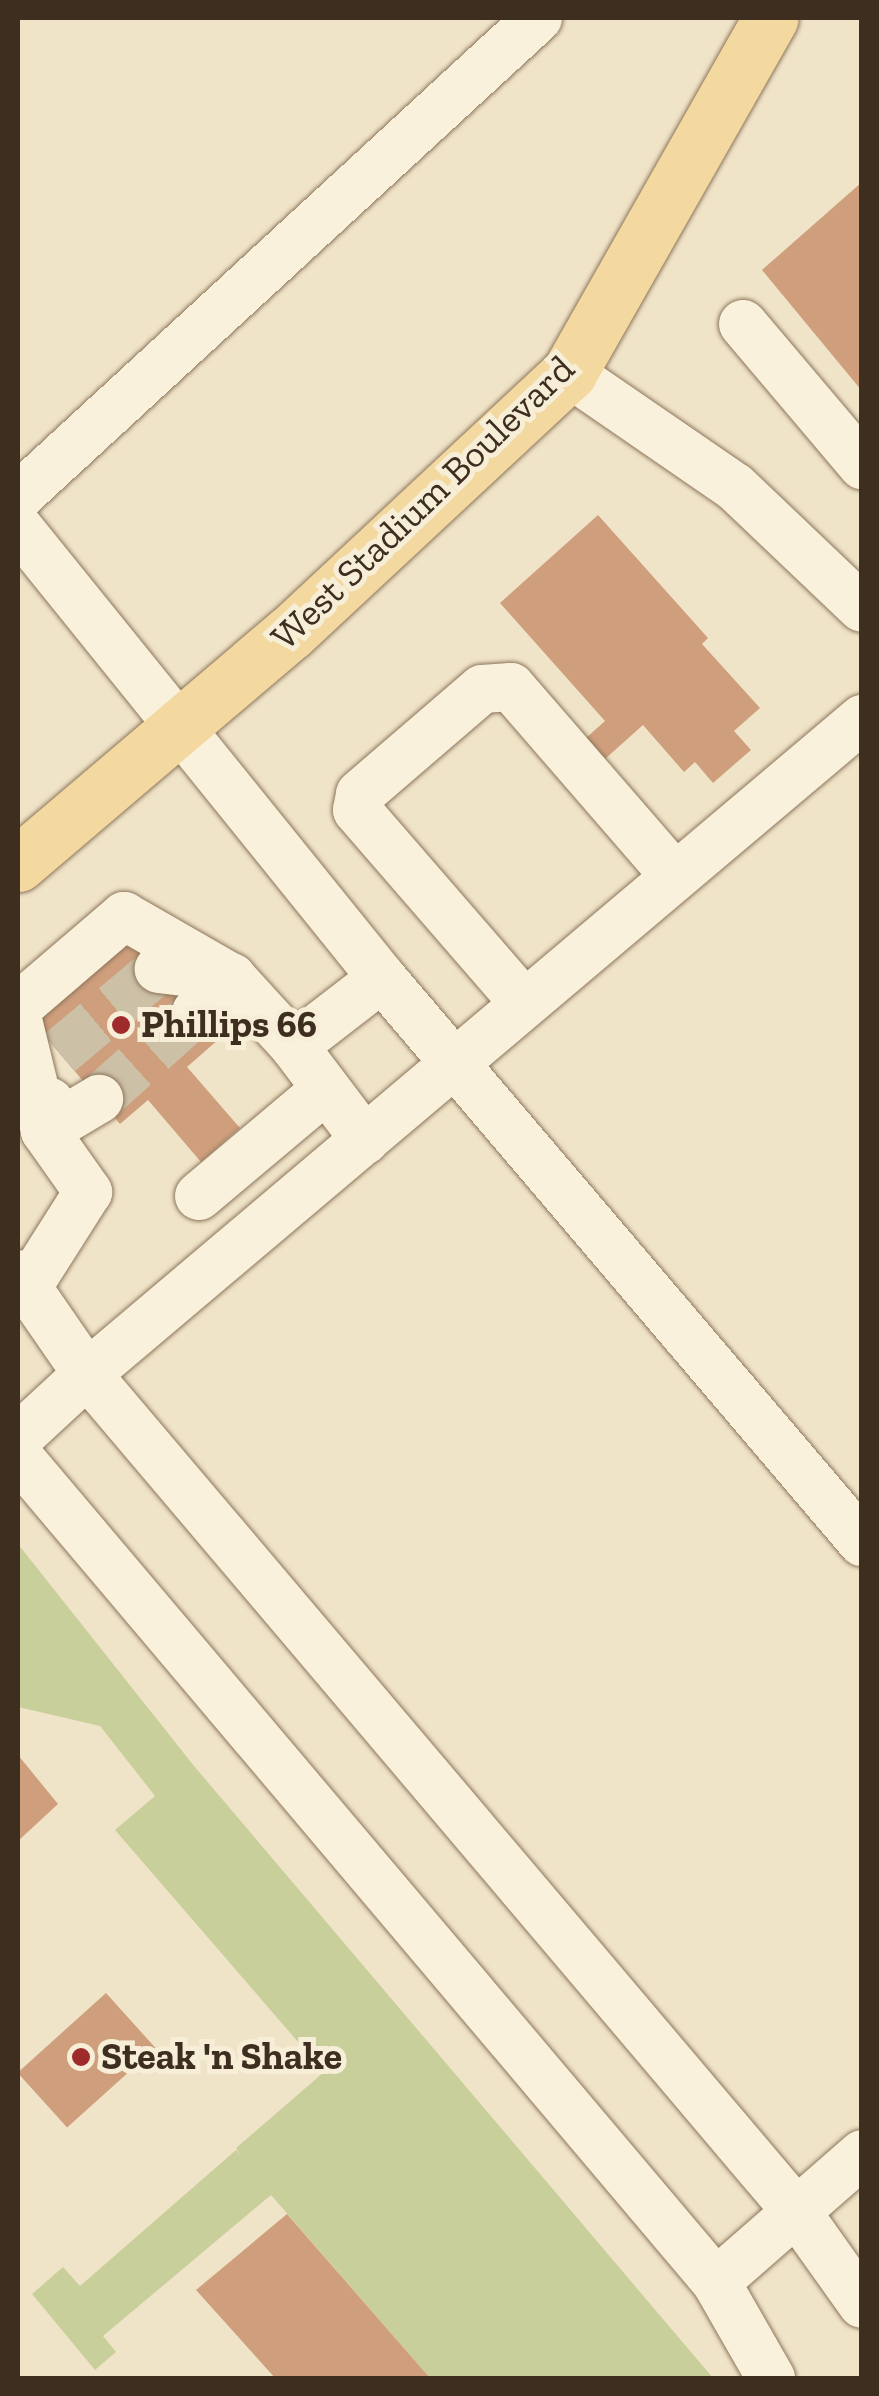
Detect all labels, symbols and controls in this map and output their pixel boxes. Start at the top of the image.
street label: West Stadium Boulevard [262,346,584,660]
place label: Phillips 66 [141,1002,317,1048]
marker: Phillips 66 [110,1014,132,1036]
place label: Steak 'n Shake [101,2034,342,2080]
marker: Steak 'n Shake [70,2046,92,2068]

